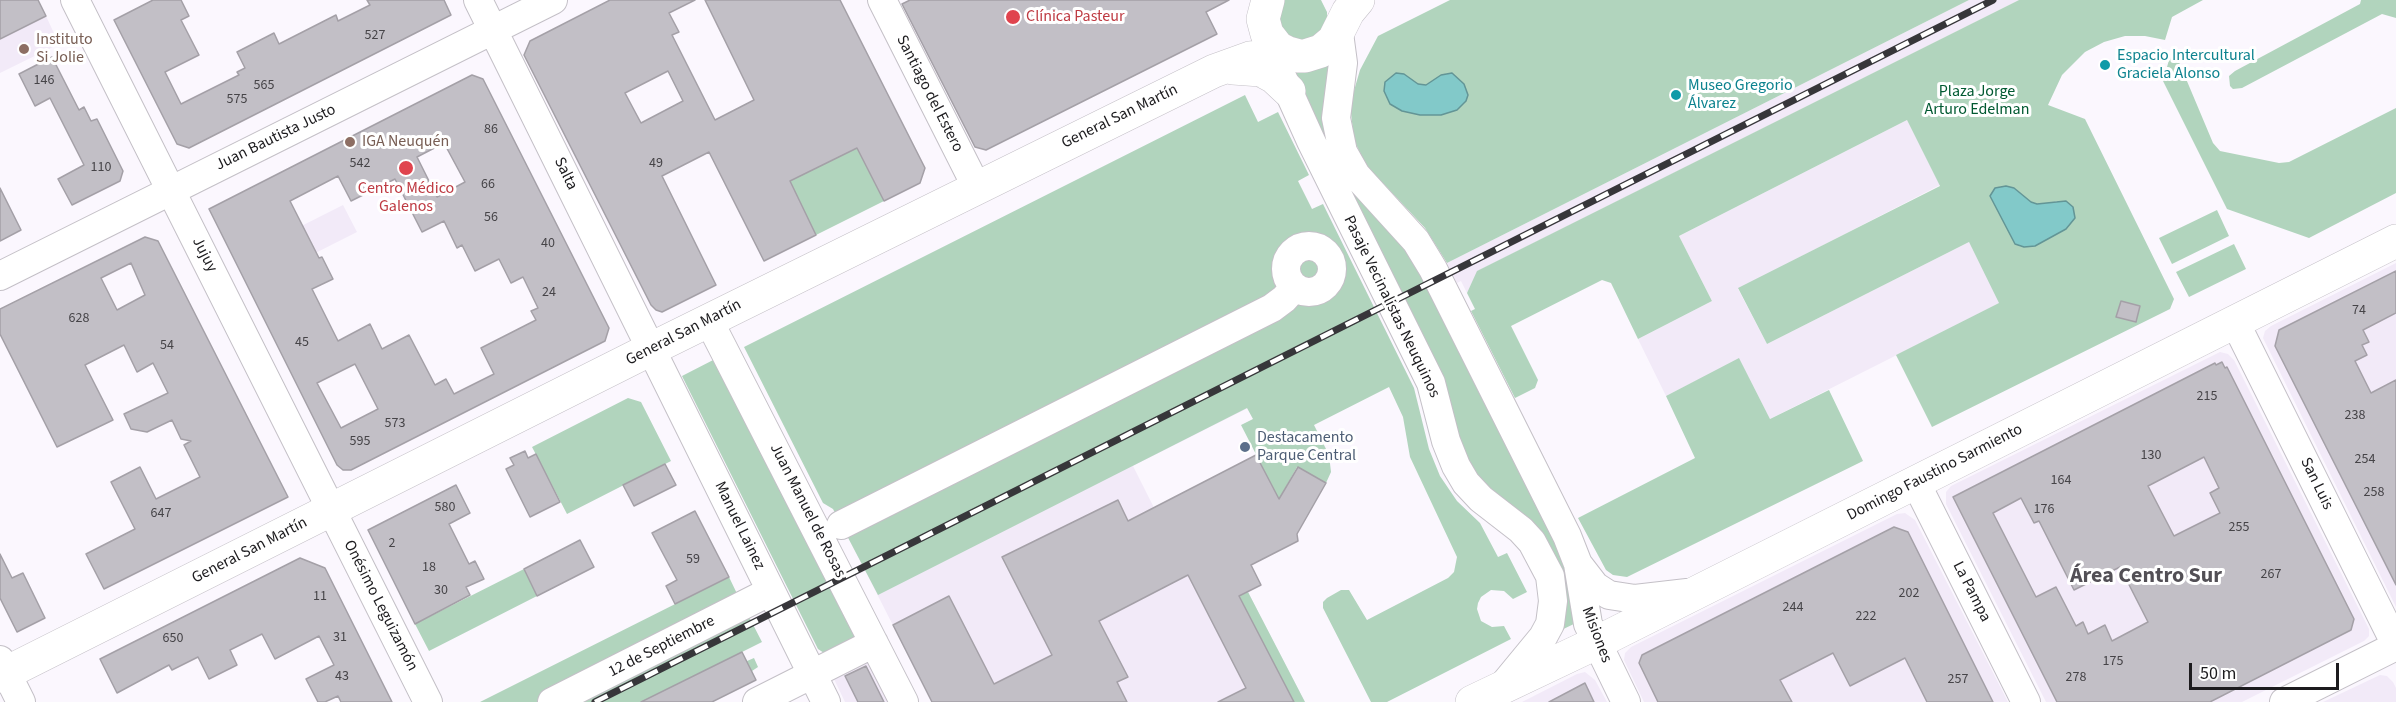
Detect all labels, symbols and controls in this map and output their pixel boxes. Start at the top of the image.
place label: Clínica Pasteur [1026,7,1124,27]
marker: Clínica Pasteur [1004,8,1022,26]
house number: 527 [365,28,385,44]
place label: Instituto Si Jolie [36,30,93,68]
street label: Santiago del Estero [891,32,967,156]
marker: Instituto Si Jolie [17,42,31,56]
place label: Espacio Intercultural Graciela Alonso [2117,46,2255,84]
marker: Espacio Intercultural Graciela Alonso [2098,58,2112,72]
house number: 146 [34,73,54,89]
place label: Museo Gregorio Álvarez [1688,76,1793,114]
house number: 565 [254,78,274,94]
street label: General San Martín [1059,81,1181,153]
park label: Plaza Jorge Arturo Edelman [1925,82,2029,120]
marker: Museo Gregorio Álvarez [1669,88,1683,102]
house number: 575 [227,92,247,108]
street label: Juan Bautista Justo [213,101,339,175]
house number: 86 [484,122,498,138]
place label: IGA Neuquén [362,132,449,152]
marker: IGA Neuquén [343,135,357,149]
street label: Salta [549,155,581,193]
house number: 542 [350,156,370,172]
house number: 49 [649,156,663,172]
marker: Centro Médico Galenos [397,159,415,177]
house number: 110 [91,160,111,176]
house number: 66 [481,177,495,193]
place label: Centro Médico Galenos [358,179,454,217]
house number: 56 [484,210,498,226]
street label: Pasaje Vecinalistas Neuquinos [1338,213,1444,401]
street label: Jujuy [187,234,221,276]
house number: 40 [541,236,555,252]
house number: 24 [542,285,556,301]
street label: General San Martín [623,296,745,370]
house number: 74 [2352,303,2366,319]
house number: 628 [69,311,89,327]
house number: 45 [295,335,309,351]
house number: 54 [160,338,174,354]
house number: 215 [2197,389,2217,405]
house number: 238 [2345,408,2365,424]
house number: 573 [385,416,405,432]
street label: Domingo Faustino Sarmiento [1844,420,2026,526]
place label: Destacamento Parque Central [1257,428,1356,466]
house number: 595 [350,434,370,450]
marker: Destacamento Parque Central [1238,440,1252,454]
street label: Juan Manuel de Rosas [765,441,849,581]
house number: 130 [2141,448,2161,464]
house number: 254 [2355,452,2375,468]
street label: San Luis [2295,455,2337,513]
house number: 164 [2051,473,2071,489]
street label: Manuel Lainez [709,479,769,573]
house number: 258 [2364,485,2384,501]
house number: 580 [435,500,455,516]
house number: 176 [2034,502,2054,518]
house number: 647 [151,506,171,522]
street label: General San Martín [189,514,311,588]
house number: 255 [2229,520,2249,536]
house number: 2 [389,536,395,552]
street label: Onésimo Leguizamón [339,537,421,675]
house number: 59 [686,552,700,568]
street label: La Pampa [1948,558,1994,626]
house number: 18 [422,560,436,576]
district label: Área Centro Sur [2070,564,2222,590]
house number: 267 [2261,567,2281,583]
house number: 30 [434,583,448,599]
house number: 202 [1899,586,1919,602]
house number: 11 [313,589,327,605]
house number: 244 [1783,600,1803,616]
street label: Misiones [1577,604,1615,666]
house number: 222 [1856,609,1876,625]
street label: 12 de Septiembre [606,612,718,682]
house number: 31 [333,630,347,646]
house number: 650 [163,631,183,647]
scale bar [2192,651,2342,689]
house number: 175 [2103,654,2123,670]
text: 50 m [2200,661,2236,686]
house number: 43 [335,669,349,685]
house number: 278 [2066,670,2086,686]
house number: 257 [1948,672,1968,688]

